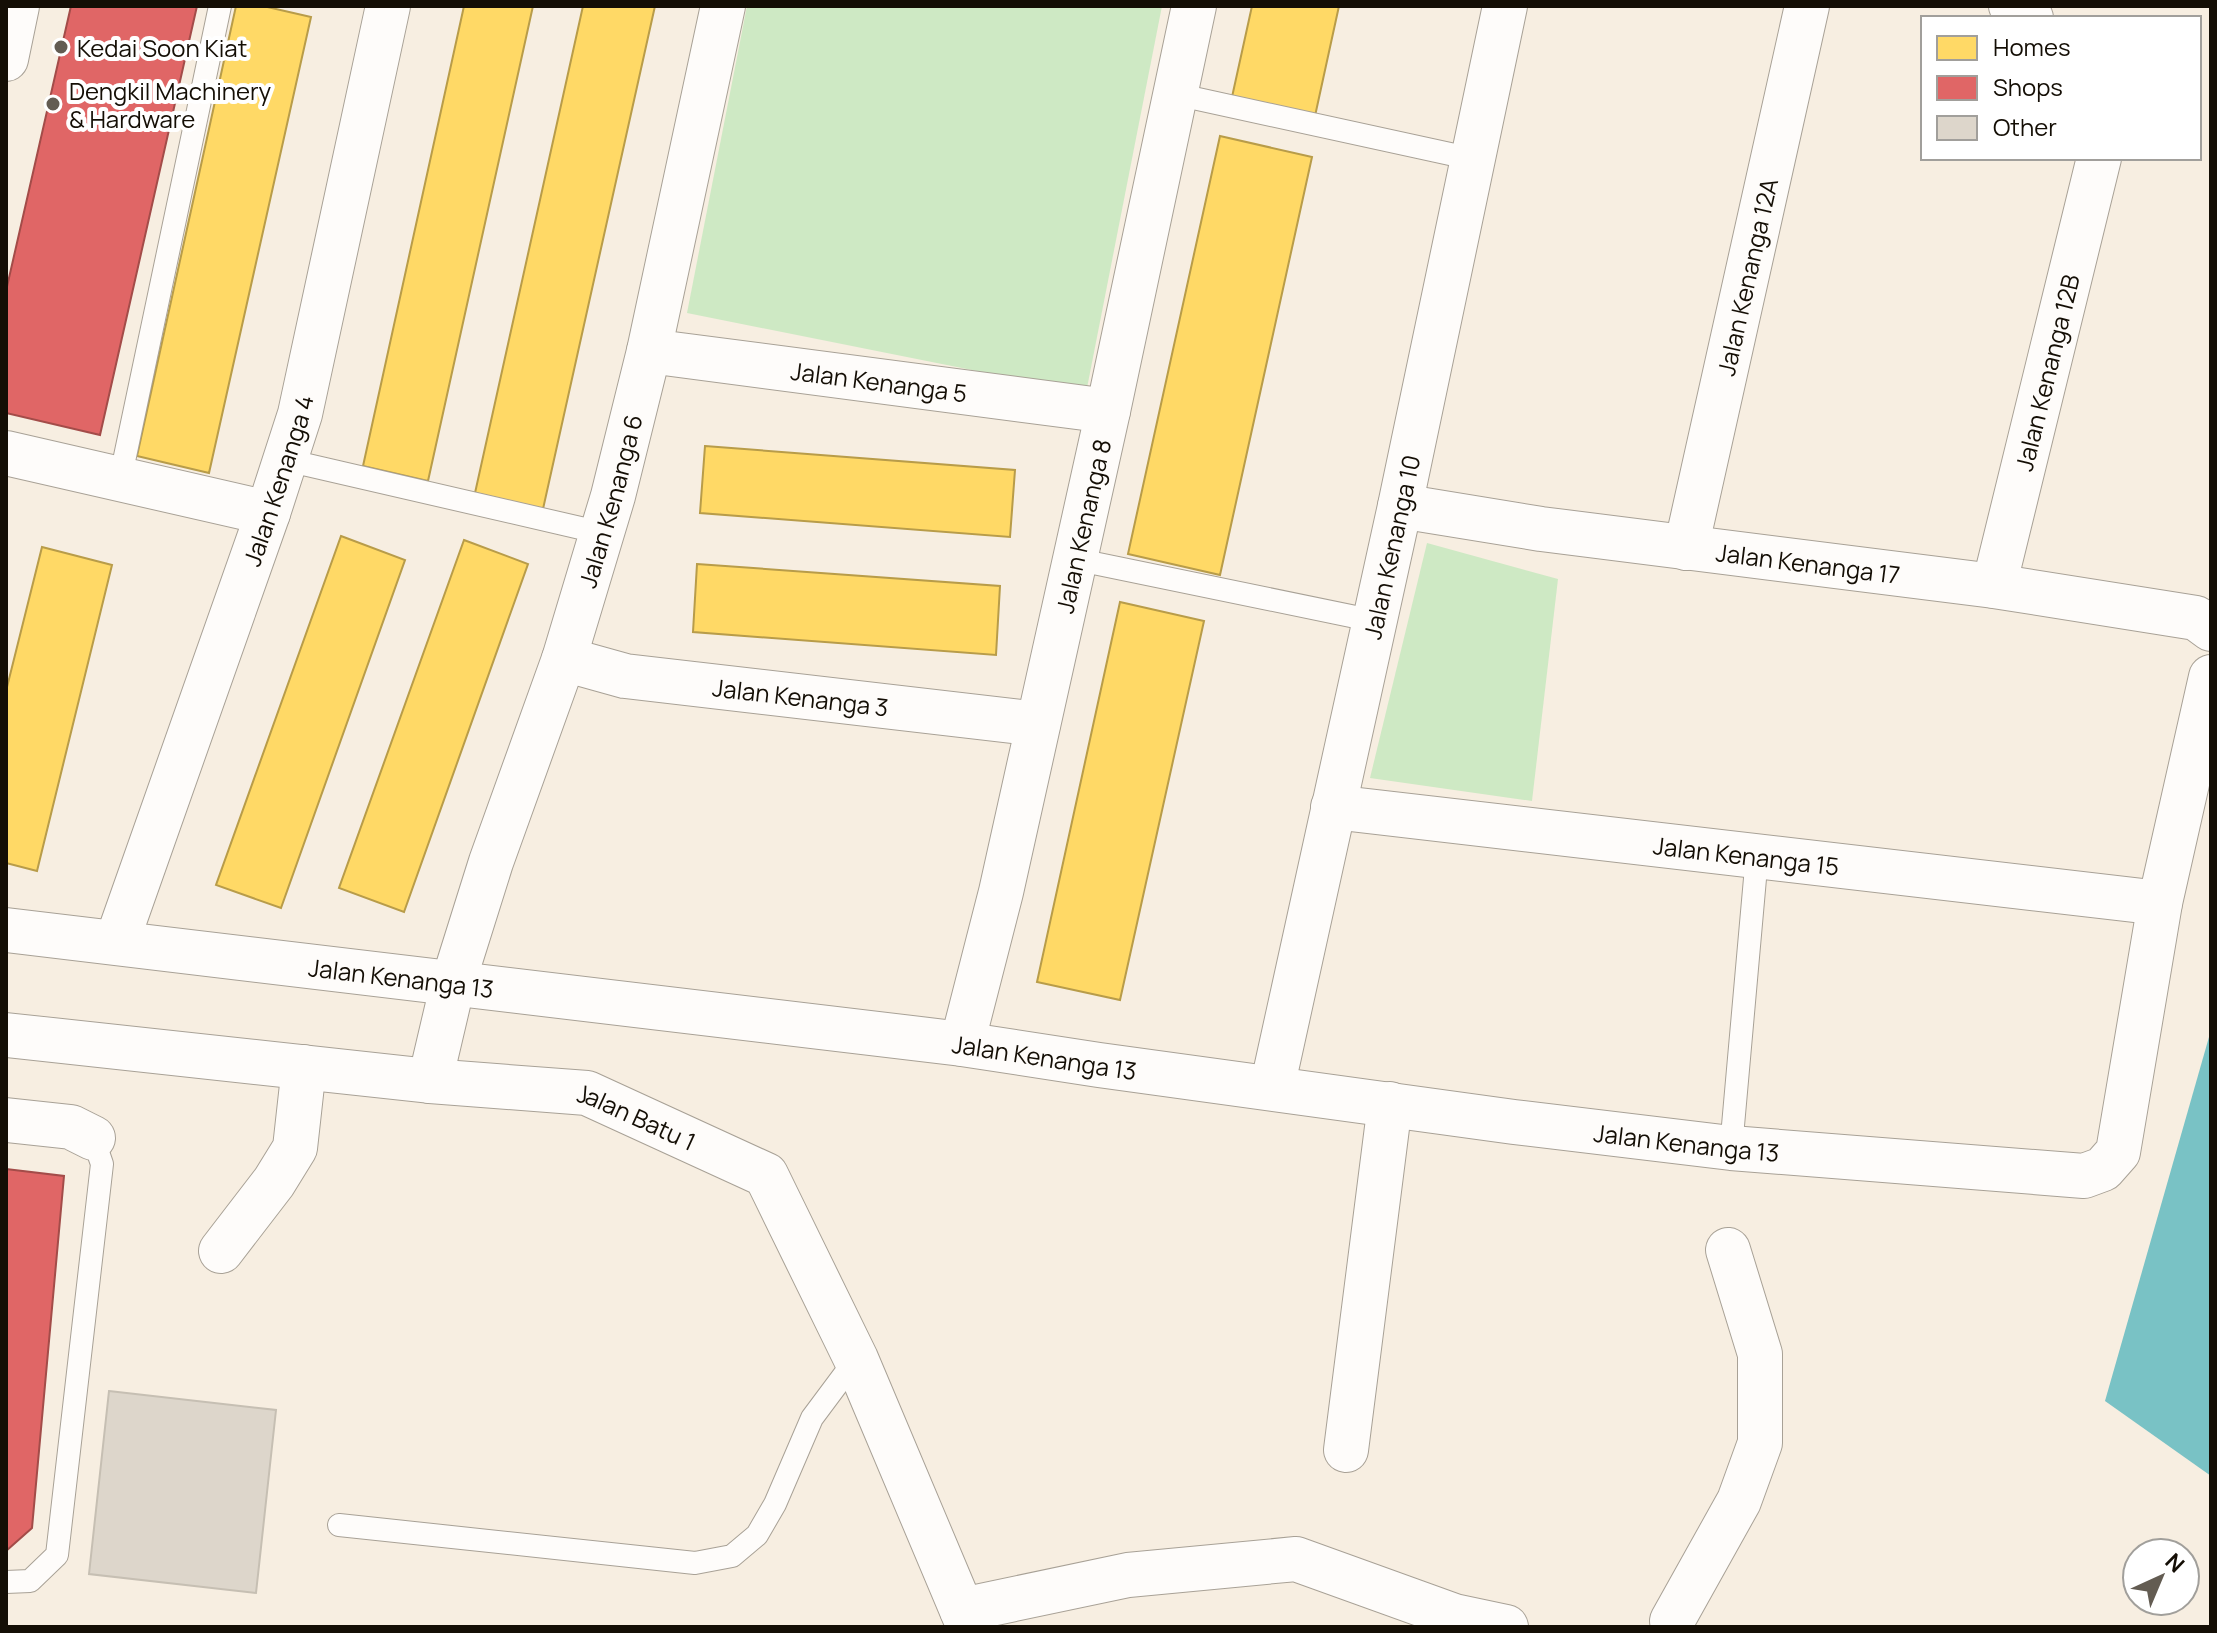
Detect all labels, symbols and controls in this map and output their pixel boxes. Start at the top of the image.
legend [1921,16,2201,160]
text: Homes [1993,30,2071,63]
place label: Kedai Soon Kiat [77,31,247,64]
marker: Kedai Soon Kiat [52,38,70,56]
text: Shops [1993,70,2063,103]
place label: Dengkil Machinery & Hardware [69,74,272,135]
marker: Dengkil Machinery & Hardware [44,95,62,113]
text: Other [1993,110,2057,143]
street label: Jalan Kenanga 12A [1709,175,1785,379]
street label: Jalan Kenanga 12B [2006,271,2086,474]
street label: Jalan Kenanga 5 [789,353,969,409]
street label: Jalan Kenanga 4 [234,392,320,570]
street label: Jalan Kenanga 6 [570,411,649,591]
street label: Jalan Kenanga 8 [1047,436,1118,616]
street label: Jalan Kenanga 10 [1355,452,1427,642]
street label: Jalan Kenanga 17 [1714,535,1902,591]
street label: Jalan Kenanga 3 [711,670,890,723]
street label: Jalan Kenanga 15 [1651,828,1841,882]
street label: Jalan Kenanga 13 [307,950,496,1005]
street label: Jalan Kenanga 13 [950,1026,1139,1086]
street label: Jalan Batu 1 [576,1076,701,1157]
street label: Jalan Kenanga 13 [1592,1115,1781,1168]
north arrow [2121,1537,2201,1617]
text: N [2159,1546,2191,1579]

